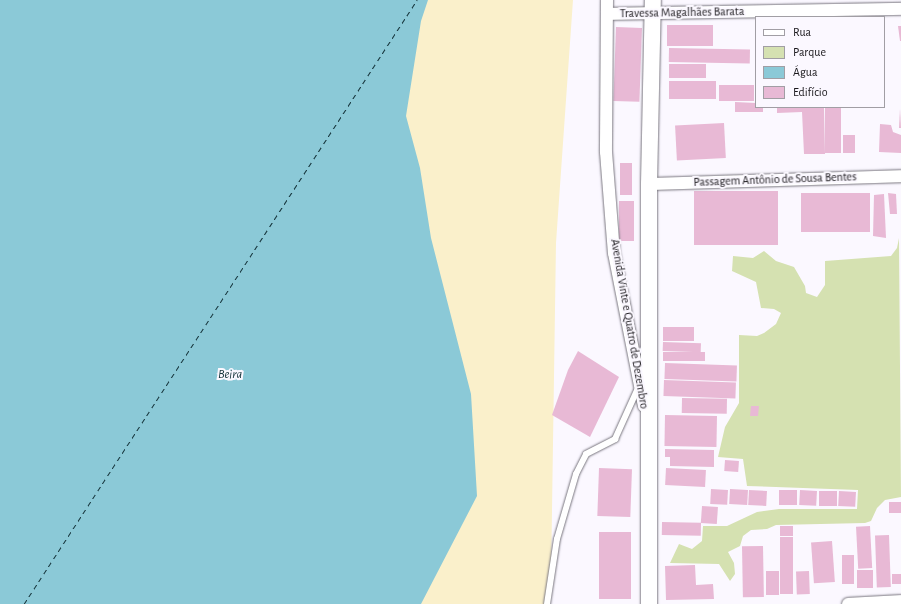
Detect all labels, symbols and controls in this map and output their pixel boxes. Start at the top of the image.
street label: Travessa Magalhães Barata [620,5,744,21]
legend [755,16,885,108]
text: Rua [793,26,811,38]
text: Parque [793,46,826,58]
text: Água [793,66,817,78]
text: Edifício [793,86,828,98]
street label: Passagem Antônio de Sousa Bentes [693,170,857,190]
street label: Avenida Vinte e Quatro de Dezembro [607,238,651,410]
water label: Beira [218,367,242,383]

